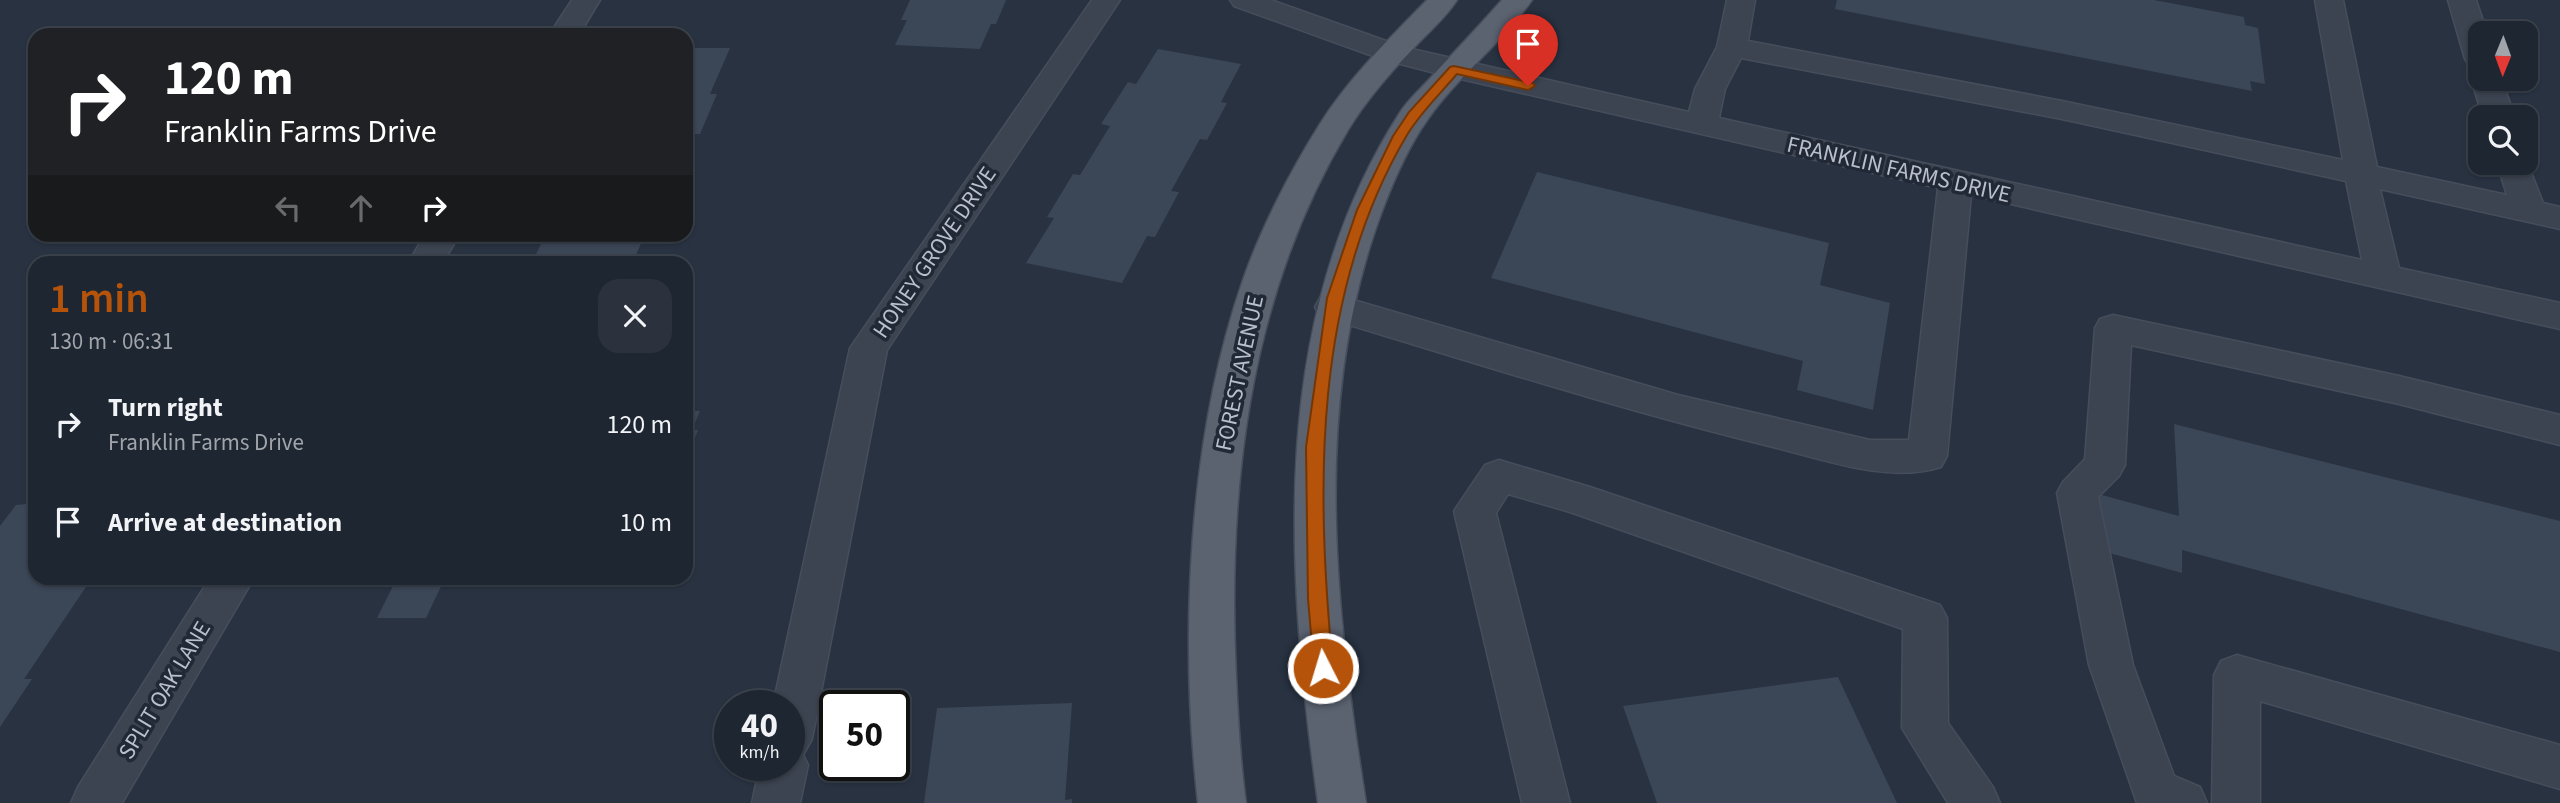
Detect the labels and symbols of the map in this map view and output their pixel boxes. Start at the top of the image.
pin [1498,14,1558,86]
north arrow [2468,21,2538,91]
street label: FRANKLIN FARMS DRIVE [1784,128,2014,211]
street label: HONEY GROVE DRIVE [865,160,1004,345]
street label: FOREST AVENUE [1207,292,1272,454]
street label: SPLIT OAK LANE [110,615,219,765]
position arrow [1286,631,1360,705]
speed limit sign: 50 [819,690,910,781]

